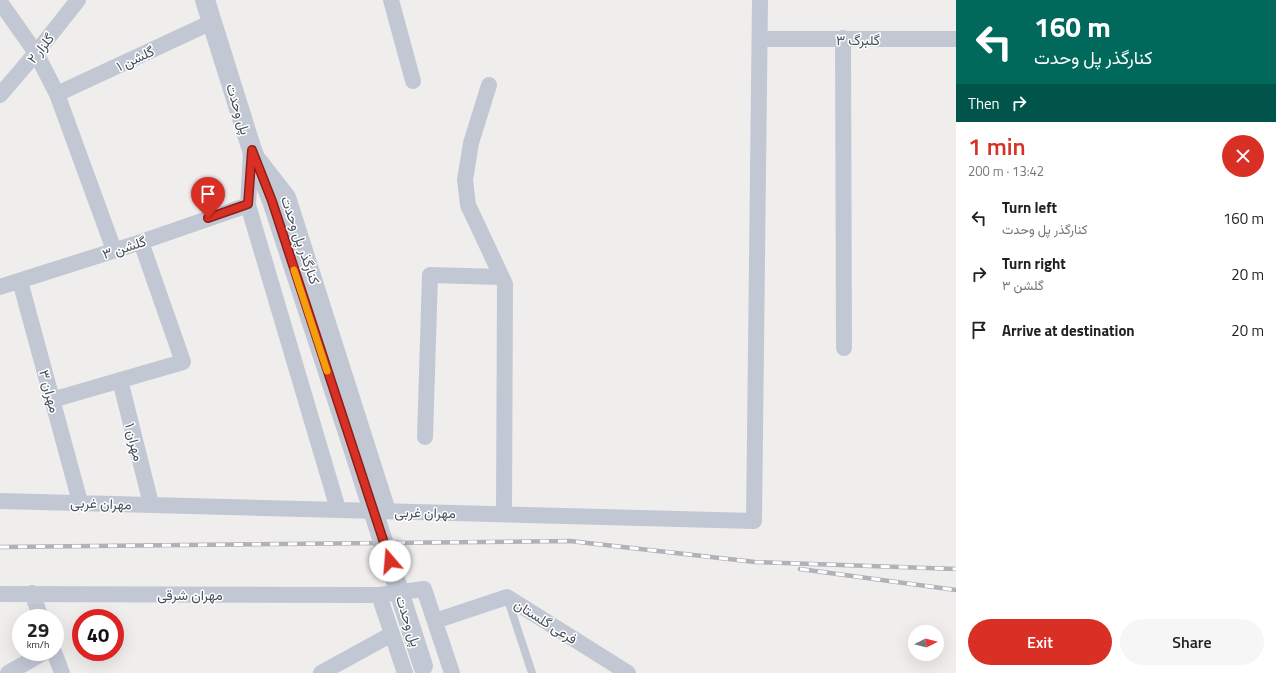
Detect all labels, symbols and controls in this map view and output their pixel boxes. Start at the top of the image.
text: 160 m [1034,5,1111,48]
icon: left [968,16,1020,68]
street label: گلزار ۲ [21,28,59,68]
street label: گلبرگ ۳ [836,29,880,50]
street label: گلشن ۱ [113,40,157,76]
text: کنارگذر پل وحدت [1034,44,1153,71]
street label: پل وحدت [221,81,257,137]
text: Then [968,92,1000,115]
icon: right [1008,92,1030,114]
text: 1 min [968,128,1026,164]
button: close [1222,135,1264,177]
text: 200 m · 13:42 [968,161,1044,181]
pin [191,177,225,218]
icon: arrive [197,183,219,205]
street label: کنارگذر پل وحدت [276,193,326,287]
text: Turn left [1002,196,1057,219]
icon: left [968,207,990,229]
text: 160 m [1223,207,1264,230]
text: کنارگذر پل وحدت [1002,219,1088,239]
street label: گلشن ۳ [99,230,149,264]
text: Turn right [1002,252,1066,275]
icon: right [968,263,990,285]
text: 20 m [1231,263,1264,286]
text: گلشن ۳ [1002,275,1044,295]
icon: arrive [968,319,990,341]
text: Arrive at destination [1002,319,1135,342]
text: 20 m [1231,319,1264,342]
street label: مهران ۳ [34,367,66,415]
street label: مهران ۱ [120,421,150,463]
street label: مهران غربی [70,491,132,515]
street label: مهران غربی [394,501,456,523]
position arrow [369,540,411,582]
street label: مهران شرقی [157,584,223,605]
street label: پل وحدت [391,593,427,649]
street label: فرعی گلستان [510,593,582,649]
speed limit sign: 40 [72,609,124,661]
text: 29 [27,614,49,645]
button: Exit [968,619,1112,665]
button: Share [1120,619,1264,665]
north arrow [908,625,944,661]
map controls [908,625,944,661]
text: km/h [27,637,49,652]

